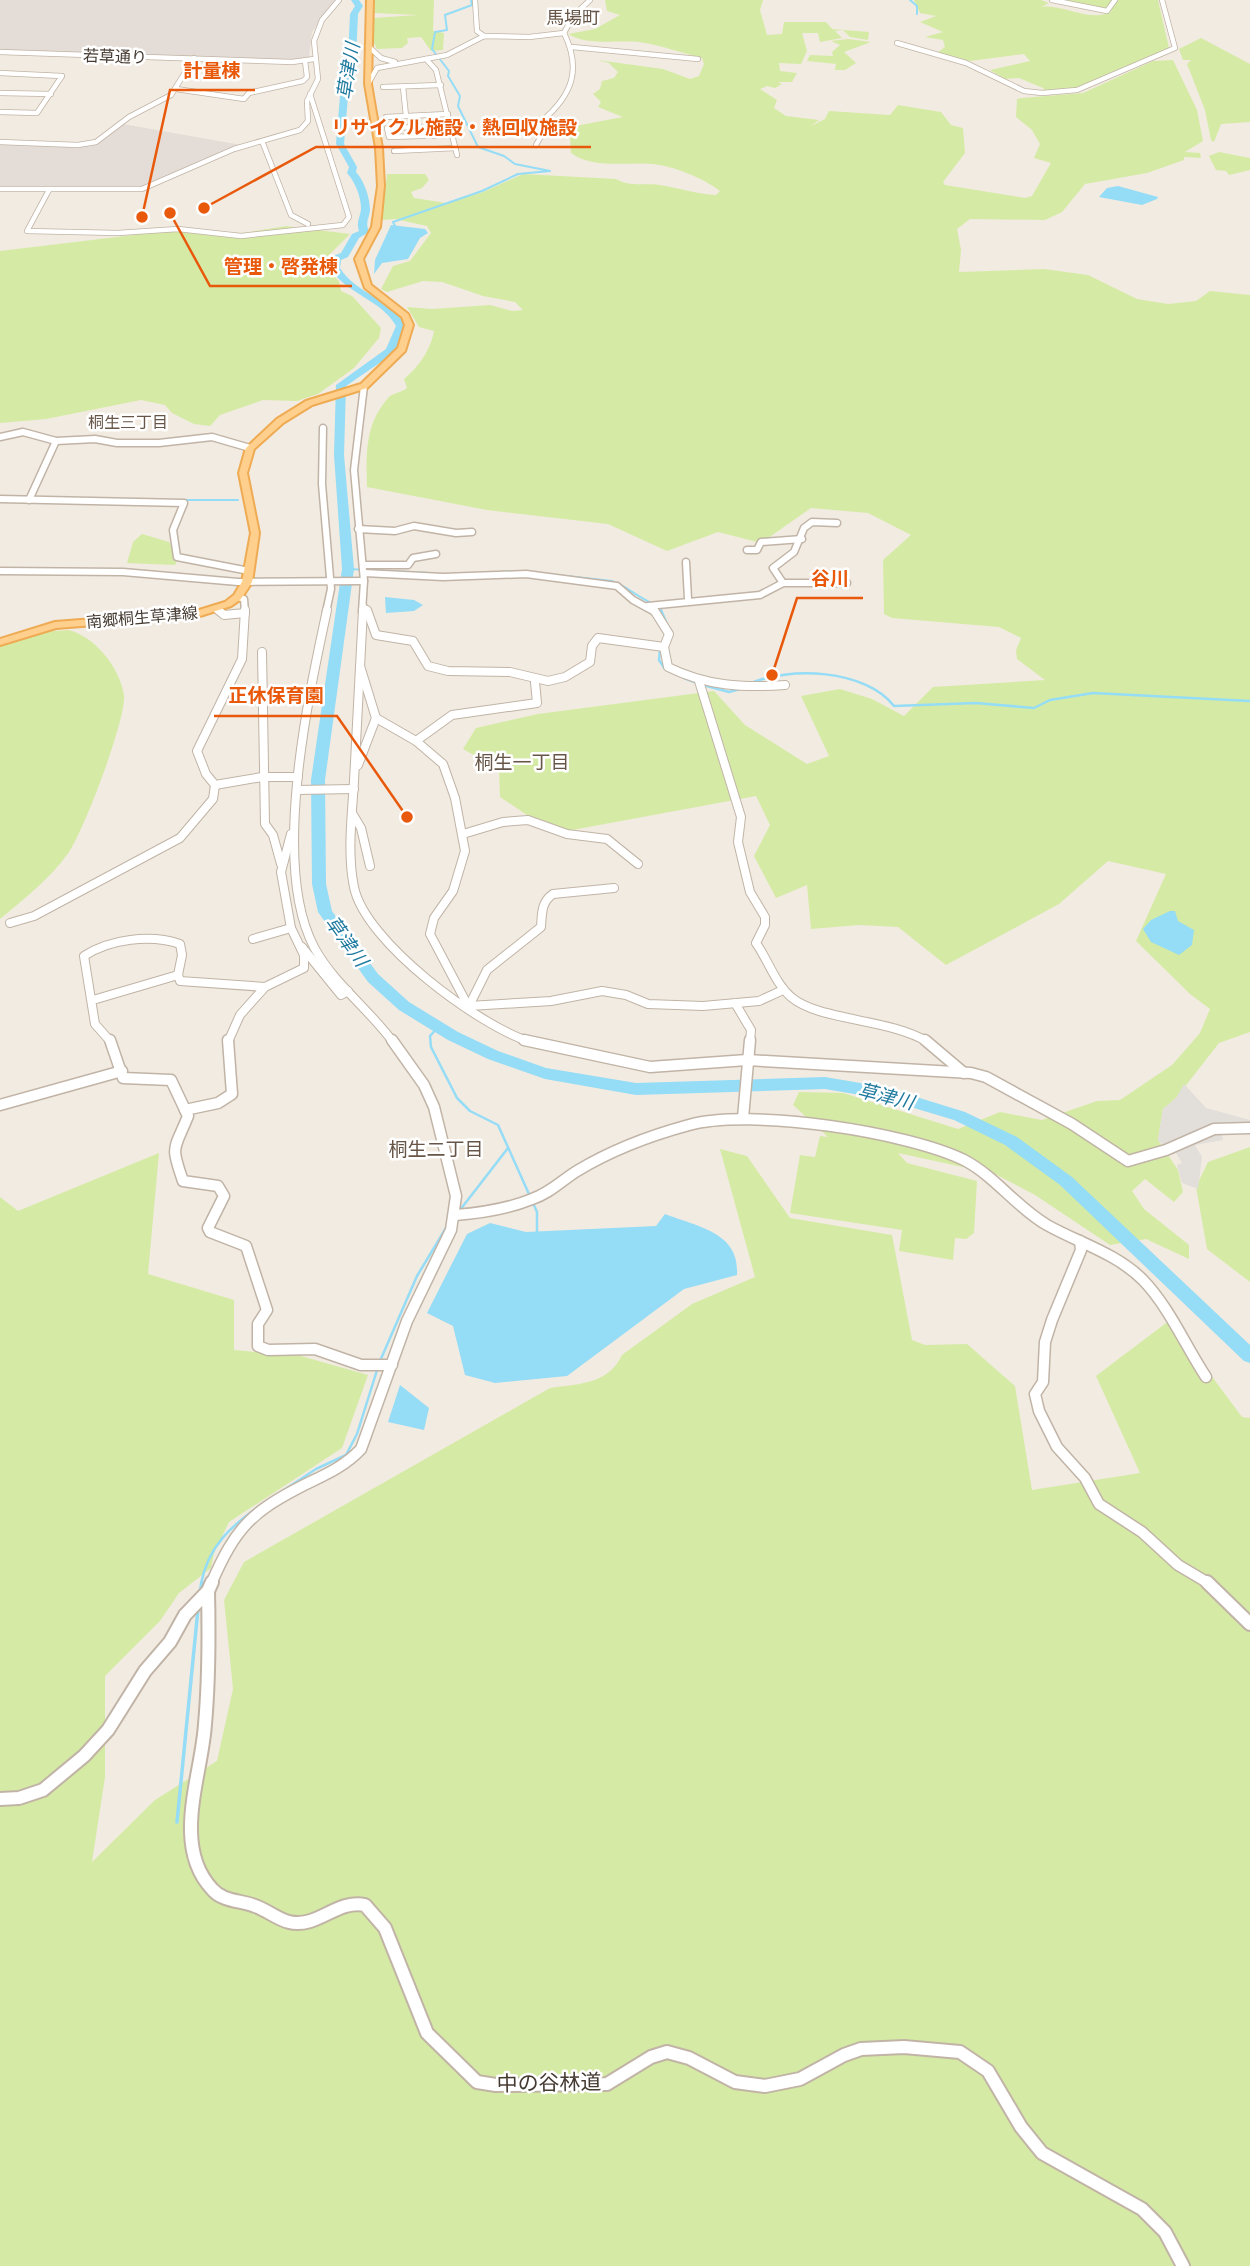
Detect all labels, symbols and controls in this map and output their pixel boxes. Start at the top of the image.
district label: 馬場町 [546,6,600,29]
water label: 草津川 [332,39,365,101]
street label: 若草通り [83,45,147,67]
callout: 計量棟 [170,50,255,90]
text: 計量棟 [183,58,241,82]
callout: リサイクル施設・熱回収施設 [316,107,591,147]
text: リサイクル施設・熱回収施設 [331,115,577,139]
callout: 管理・啓発棟 [210,246,352,286]
text: 管理・啓発棟 [224,254,338,278]
district label: 桐生三丁目 [88,412,168,432]
callout: 谷川 [797,558,863,598]
text: 谷川 [811,566,849,590]
street label: 南郷桐生草津線 [85,602,199,632]
callout: 正休保育園 [214,676,337,716]
text: 正休保育園 [228,683,324,707]
district label: 桐生一丁目 [474,750,570,774]
water label: 草津川 [321,911,375,973]
water label: 草津川 [855,1077,918,1115]
district label: 桐生二丁目 [388,1137,484,1161]
street label: 中の谷林道 [496,2068,602,2097]

